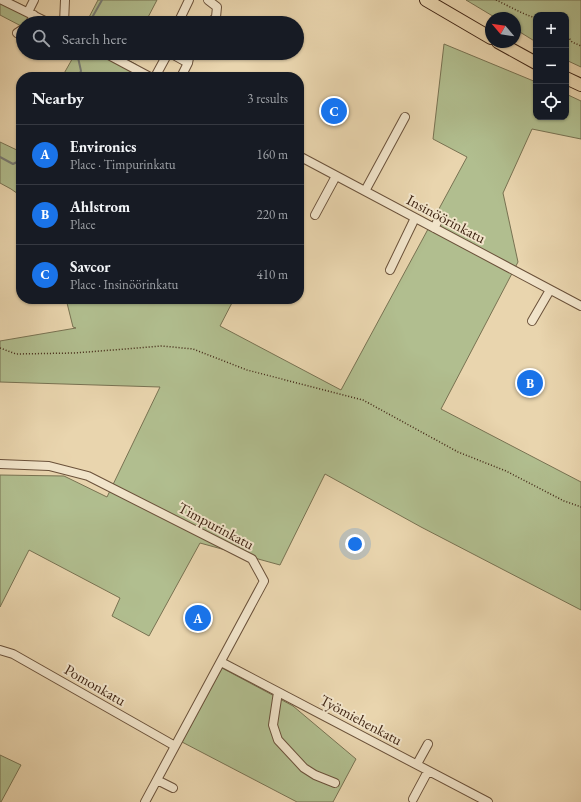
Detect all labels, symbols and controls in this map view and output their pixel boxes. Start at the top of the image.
north arrow [485,12,521,48]
map controls [533,12,569,120]
button: + [533,12,569,48]
search box [16,16,304,60]
icon: search [30,27,52,49]
text: Search here [62,29,127,48]
button: − [533,48,569,84]
button: locate [533,84,569,120]
text: Nearby [32,87,84,109]
text: 3 results [247,90,288,107]
pin: C [321,96,347,126]
text: Environics [70,137,136,156]
text: A [40,146,50,163]
text: 160 m [257,146,288,163]
text: Place · Timpurinkatu [70,156,176,173]
street label: Insinöörinkatu [404,190,489,247]
text: Ahlstrom [70,197,130,216]
text: B [41,206,49,223]
text: 220 m [257,206,288,223]
text: Place [70,216,96,233]
text: Savcor [70,257,110,276]
text: C [40,266,50,283]
text: 410 m [257,266,288,283]
text: Place · Insinöörinkatu [70,276,178,293]
pin: B [517,368,543,398]
street label: Timpurinkatu [175,498,258,554]
your location [345,534,365,554]
pin: A [185,603,211,633]
street label: Pomonkatu [61,659,129,710]
street label: Työmiehenkatu [317,690,406,749]

